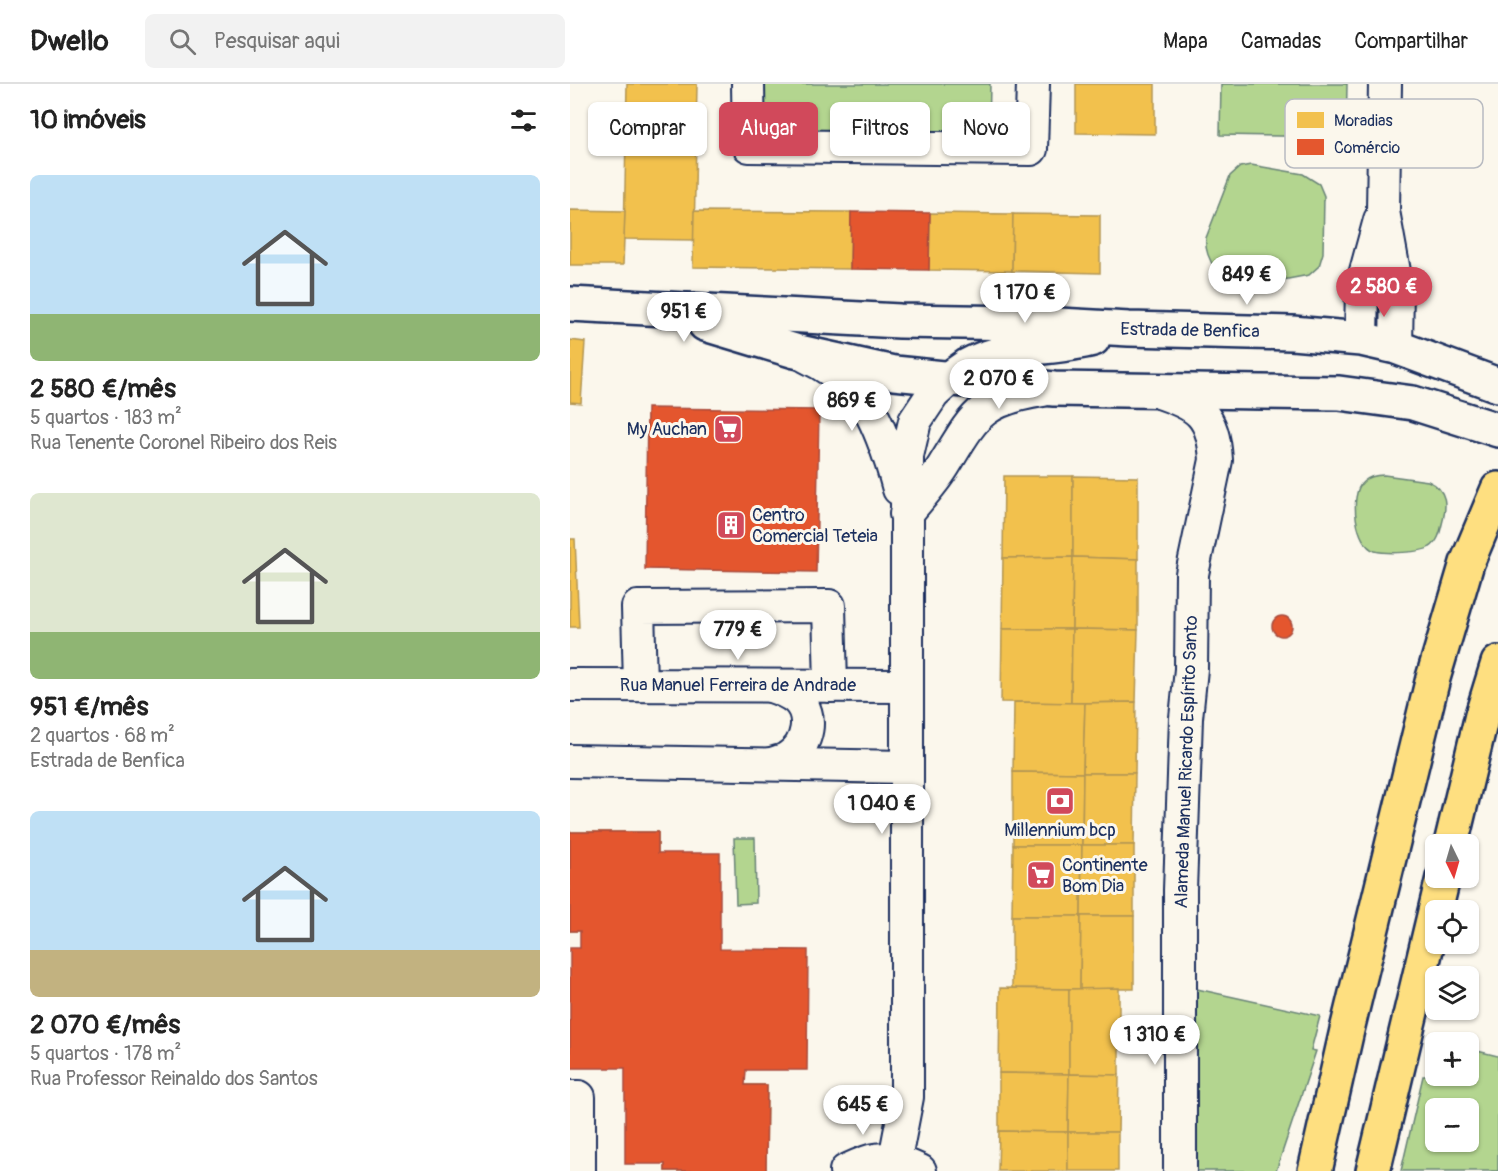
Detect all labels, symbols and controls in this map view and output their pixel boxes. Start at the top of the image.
search box [145,14,565,68]
text: Dwello [30,24,109,59]
icon: search [166,25,199,58]
text: Pesquisar aqui [214,27,340,55]
text: Mapa [1163,28,1208,55]
text: Camadas [1241,28,1321,55]
text: Compartilhar [1354,28,1468,55]
legend [1285,99,1483,168]
chip: Comprar [588,102,707,156]
chip: Alugar [719,102,818,156]
chip: Filtros [830,102,930,156]
chip: Novo [942,102,1030,156]
text: 10 imóveis [30,104,146,136]
icon: filters [507,104,540,137]
text: Moradias [1334,111,1393,131]
text: Comércio [1334,138,1400,158]
icon: home [231,214,339,322]
pin: 849 € [1205,255,1289,306]
text: 849 € [1222,262,1272,287]
pin: 2 580 € [1329,267,1439,318]
pin: 1 170 € [970,273,1080,324]
text: 2 580 € [1350,274,1418,299]
text: 1 170 € [994,280,1056,305]
pin: 951 € [642,292,726,343]
text: 951 € [661,299,707,324]
street label: Estrada de Benfica [1120,318,1260,343]
pin: 2 070 € [944,359,1054,410]
text: 2 070 € [964,366,1034,391]
text: 2 580 €/mês [30,373,176,405]
pin: 869 € [810,381,894,432]
text: 869 € [827,388,877,413]
text: 5 quartos · 183 m² [30,405,182,430]
supermarket icon: My Auchan [712,413,744,445]
place label: My Auchan [627,418,707,441]
text: Rua Tenente Coronel Ribeiro dos Reis [30,430,337,455]
place label: Centro Comercial Teteia [752,504,878,548]
building icon: Centro Comercial Teteia [715,509,747,541]
icon: home [231,532,339,640]
pin: 779 € [696,610,780,661]
street label: Alameda Manuel Ricardo Espírito Santo [1170,615,1203,909]
text: 779 € [714,617,763,642]
street label: Rua Manuel Ferreira de Andrade [620,674,856,697]
text: 951 €/mês [30,691,148,723]
text: 2 quartos · 68 m² [30,723,175,748]
text: Estrada de Benfica [30,748,185,773]
pin: 1 040 € [827,784,937,835]
bank icon: Millennium bcp [1044,785,1076,817]
text: 1 040 € [848,791,916,816]
place label: Millennium bcp [1004,819,1116,842]
north arrow [1425,834,1479,888]
map controls [1425,834,1479,1152]
icon: home [231,850,339,958]
place label: Continente Bom Dia [1062,854,1148,898]
supermarket icon: Continente Bom Dia [1025,859,1057,891]
button: locate [1425,900,1479,954]
button: layers [1425,966,1479,1020]
text: 2 070 €/mês [30,1009,180,1041]
pin: 1 310 € [1100,1015,1210,1066]
text: 1 310 € [1124,1022,1186,1047]
button: + [1425,1032,1479,1086]
text: 5 quartos · 178 m² [30,1041,181,1066]
text: Rua Professor Reinaldo dos Santos [30,1066,318,1091]
pin: 645 € [821,1085,905,1136]
text: 645 € [837,1092,889,1117]
button: − [1425,1098,1479,1152]

